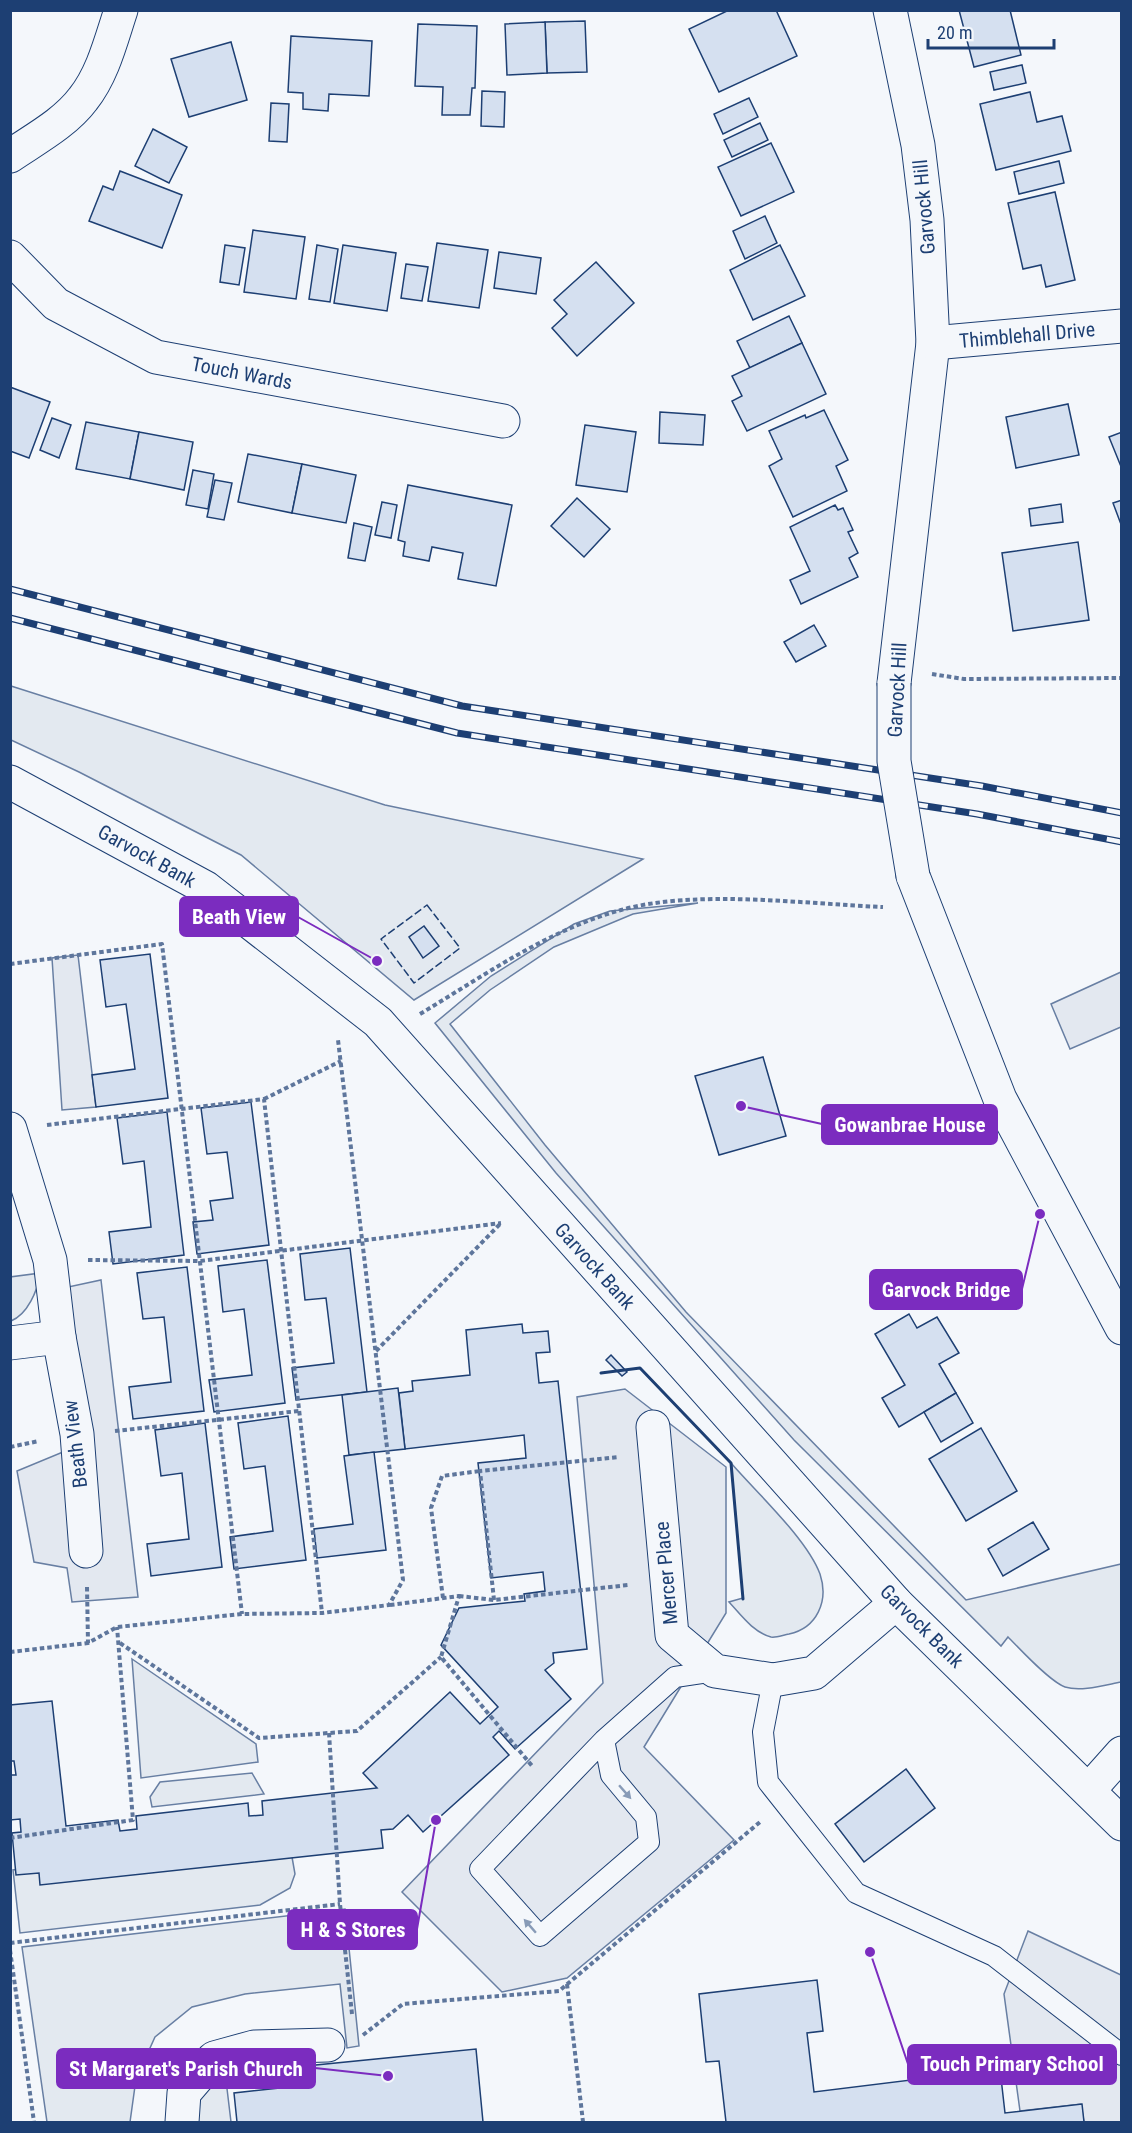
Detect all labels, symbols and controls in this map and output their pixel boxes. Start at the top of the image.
scale bar [928,12,1054,50]
text: 20 m [937,22,972,43]
street label: Garvock Hill [908,159,940,255]
street label: Thimblehall Drive [958,317,1096,353]
street label: Touch Wards [190,351,294,395]
street label: Garvock Hill [883,642,911,738]
street label: Garvock Bank [94,819,200,893]
callout: Beath View [180,897,298,936]
text: Beath View [192,905,286,929]
callout: Gowanbrae House [822,1105,997,1144]
text: Gowanbrae House [834,1113,986,1137]
street label: Garvock Bank [550,1218,640,1314]
callout: Garvock Bridge [870,1270,1022,1309]
text: Garvock Bridge [882,1278,1010,1302]
street label: Beath View [58,1399,92,1489]
street label: Mercer Place [650,1520,682,1626]
street label: Garvock Bank [875,1579,969,1673]
one-way arrow [618,1785,632,1800]
callout: H & S Stores [288,1910,417,1949]
text: H & S Stores [300,1918,406,1942]
one-way arrow [524,1919,537,1934]
callout: Touch Primary School [908,2045,1116,2084]
callout: St Margaret's Parish Church [57,2049,315,2088]
text: Touch Primary School [920,2052,1104,2076]
text: St Margaret's Parish Church [69,2057,303,2081]

